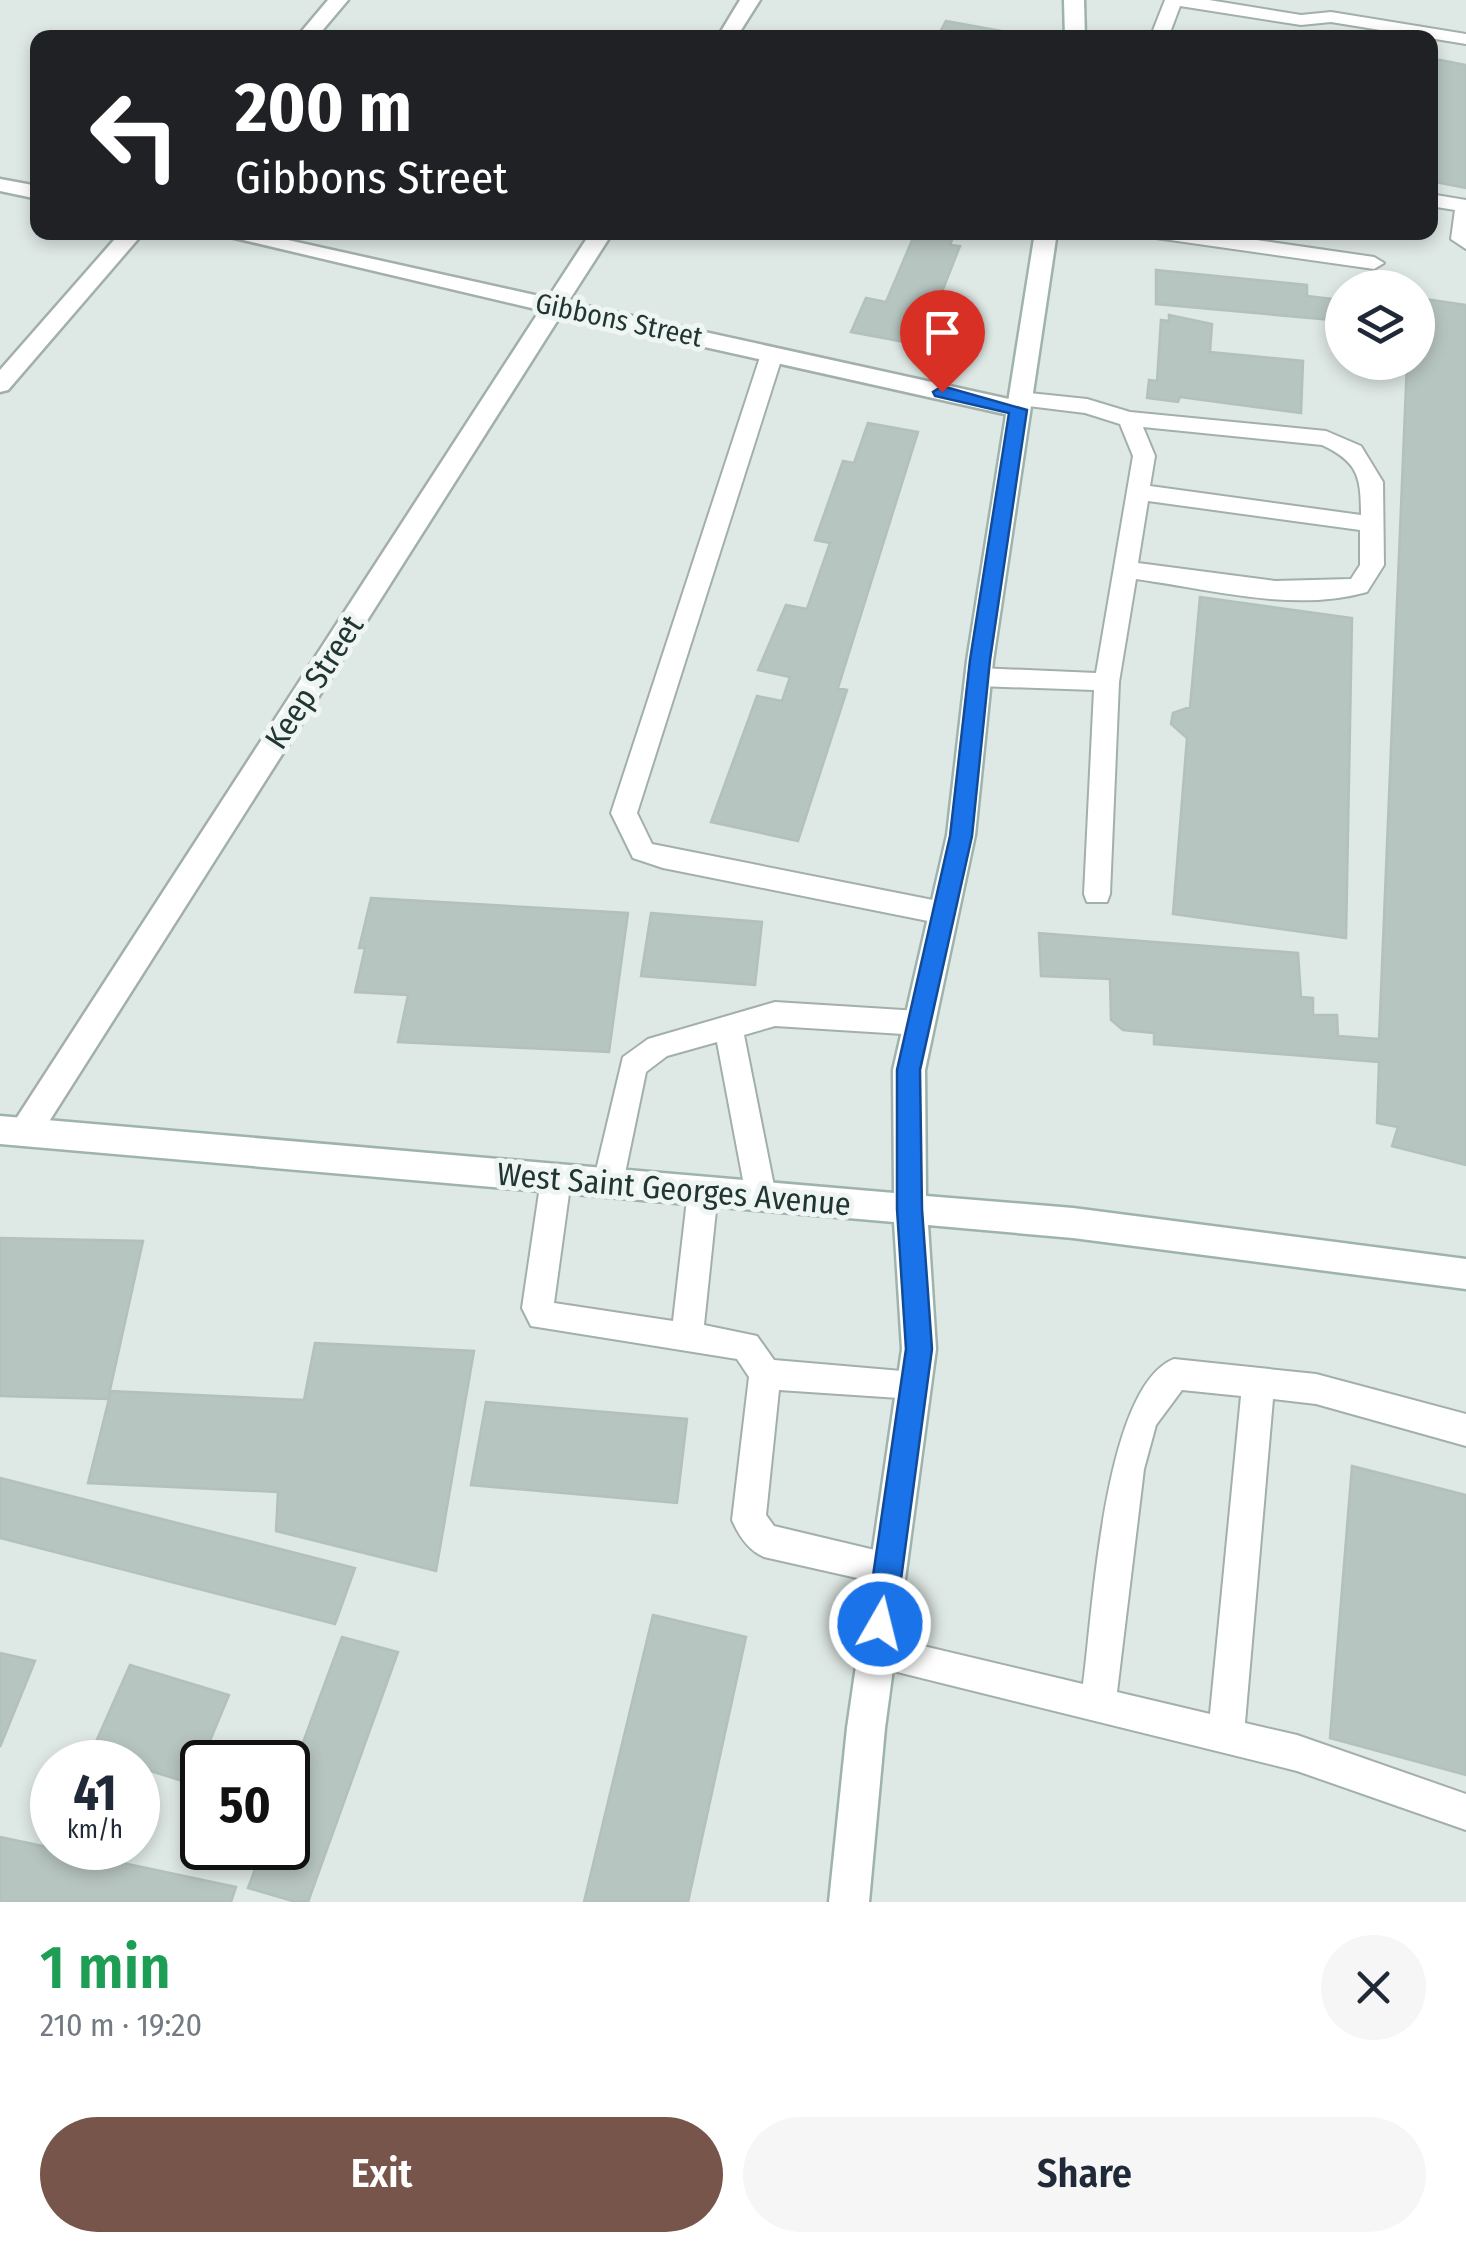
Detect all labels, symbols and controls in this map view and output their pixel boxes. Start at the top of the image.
text: 200 m [235,66,412,150]
icon: left [70,70,200,200]
text: Gibbons Street [235,151,508,205]
map controls [1325,270,1435,380]
button: layers [1325,270,1435,380]
street label: Gibbons Street [533,286,706,354]
pin [900,290,985,393]
icon: arrive [915,305,970,360]
street label: Keep Street [257,608,371,756]
street label: West Saint Georges Avenue [496,1155,852,1223]
position arrow [828,1572,932,1676]
speed limit sign: 50 [180,1740,310,1870]
text: 41 [73,1763,117,1823]
text: km/h [67,1815,123,1845]
text: 1 min [40,1932,171,2004]
button: close [1321,1935,1426,2040]
text: 210 m · 19:20 [40,2006,202,2044]
button: Exit [40,2117,723,2232]
button: Share [743,2117,1426,2232]

